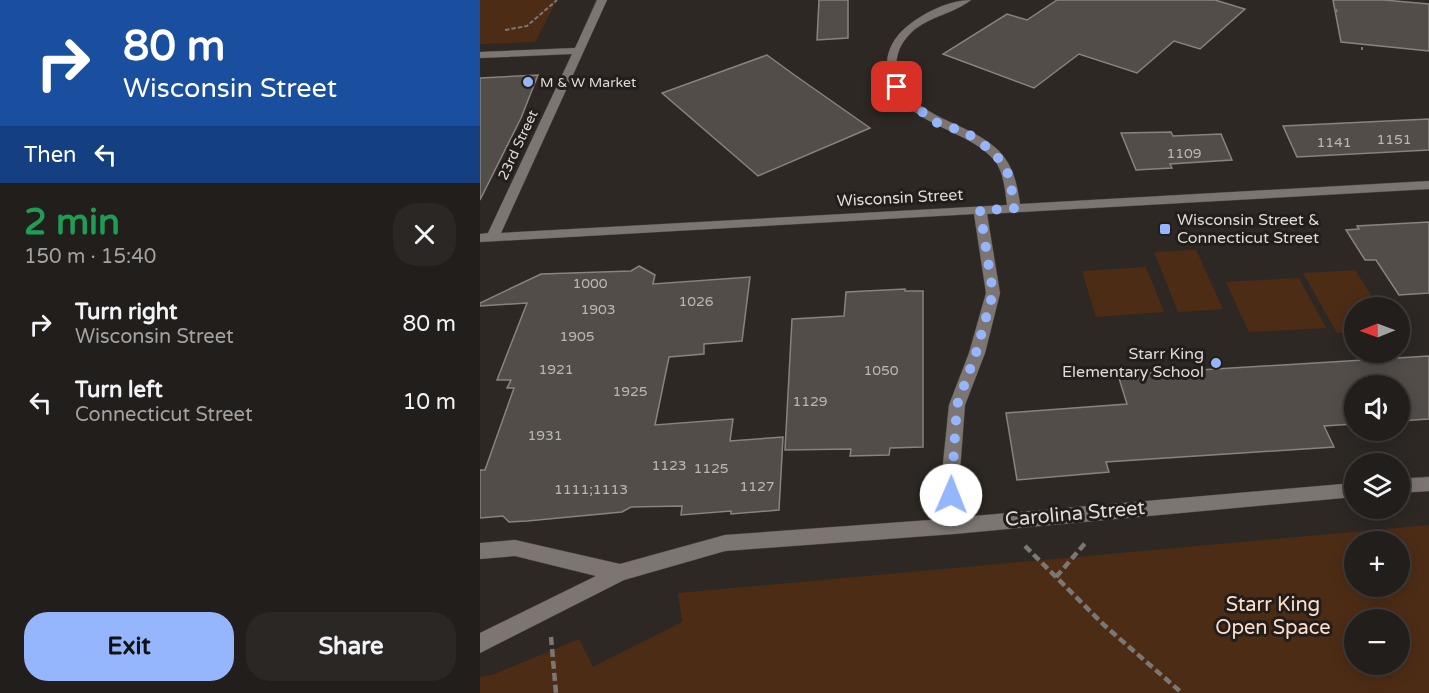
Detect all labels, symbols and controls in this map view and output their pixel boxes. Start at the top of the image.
text: 80 m [123,21,225,72]
icon: right [24,24,102,102]
pin [871,61,922,112]
icon: arrive [880,70,913,103]
text: Wisconsin Street [123,72,337,105]
place label: M & W Market [540,74,637,91]
marker: M & W Market [521,75,535,89]
street label: 23rd Street [494,107,542,183]
house number: 1151 [1376,131,1412,148]
house number: 1141 [1316,134,1352,151]
icon: left [89,138,122,171]
text: Then [24,142,77,168]
house number: 1109 [1166,145,1202,162]
street label: Wisconsin Street [836,185,964,211]
text: 2 min [24,201,120,244]
button: close [393,203,456,266]
place label: Wisconsin Street & Connecticut Street [1177,210,1320,248]
marker: Wisconsin Street & Connecticut Street [1158,222,1172,236]
text: 150 m · 15:40 [24,245,156,269]
house number: 1000 [572,275,608,292]
house number: 1026 [678,293,714,310]
north arrow [1344,297,1410,363]
map controls [1344,297,1410,675]
text: Turn right [75,299,177,325]
house number: 1903 [580,301,616,318]
icon: right [24,308,57,341]
text: 80 m [402,311,456,337]
text: Wisconsin Street [75,325,234,349]
house number: 1905 [559,328,595,345]
place label: Starr King Elementary School [1062,344,1204,382]
marker: Starr King Elementary School [1209,356,1223,370]
house number: 1921 [538,361,574,378]
house number: 1050 [863,362,899,379]
button: sound [1344,375,1410,441]
text: Turn left [75,377,163,403]
house number: 1925 [612,383,648,400]
icon: left [24,386,57,419]
text: 10 m [402,389,456,415]
house number: 1129 [792,393,828,410]
text: Connecticut Street [75,403,253,427]
house number: 1931 [527,427,563,444]
button: layers [1344,453,1410,519]
house number: 1123 [651,457,687,474]
house number: 1125 [693,460,729,477]
position arrow [919,463,983,527]
house number: 1127 [739,478,775,495]
house number: 1111;1113 [554,481,628,498]
street label: Carolina Street [1004,496,1146,532]
button: + [1344,531,1410,597]
park label: Starr King Open Space [1215,593,1331,640]
button: − [1344,609,1410,675]
button: Exit [24,612,234,681]
button: Share [246,612,456,681]

